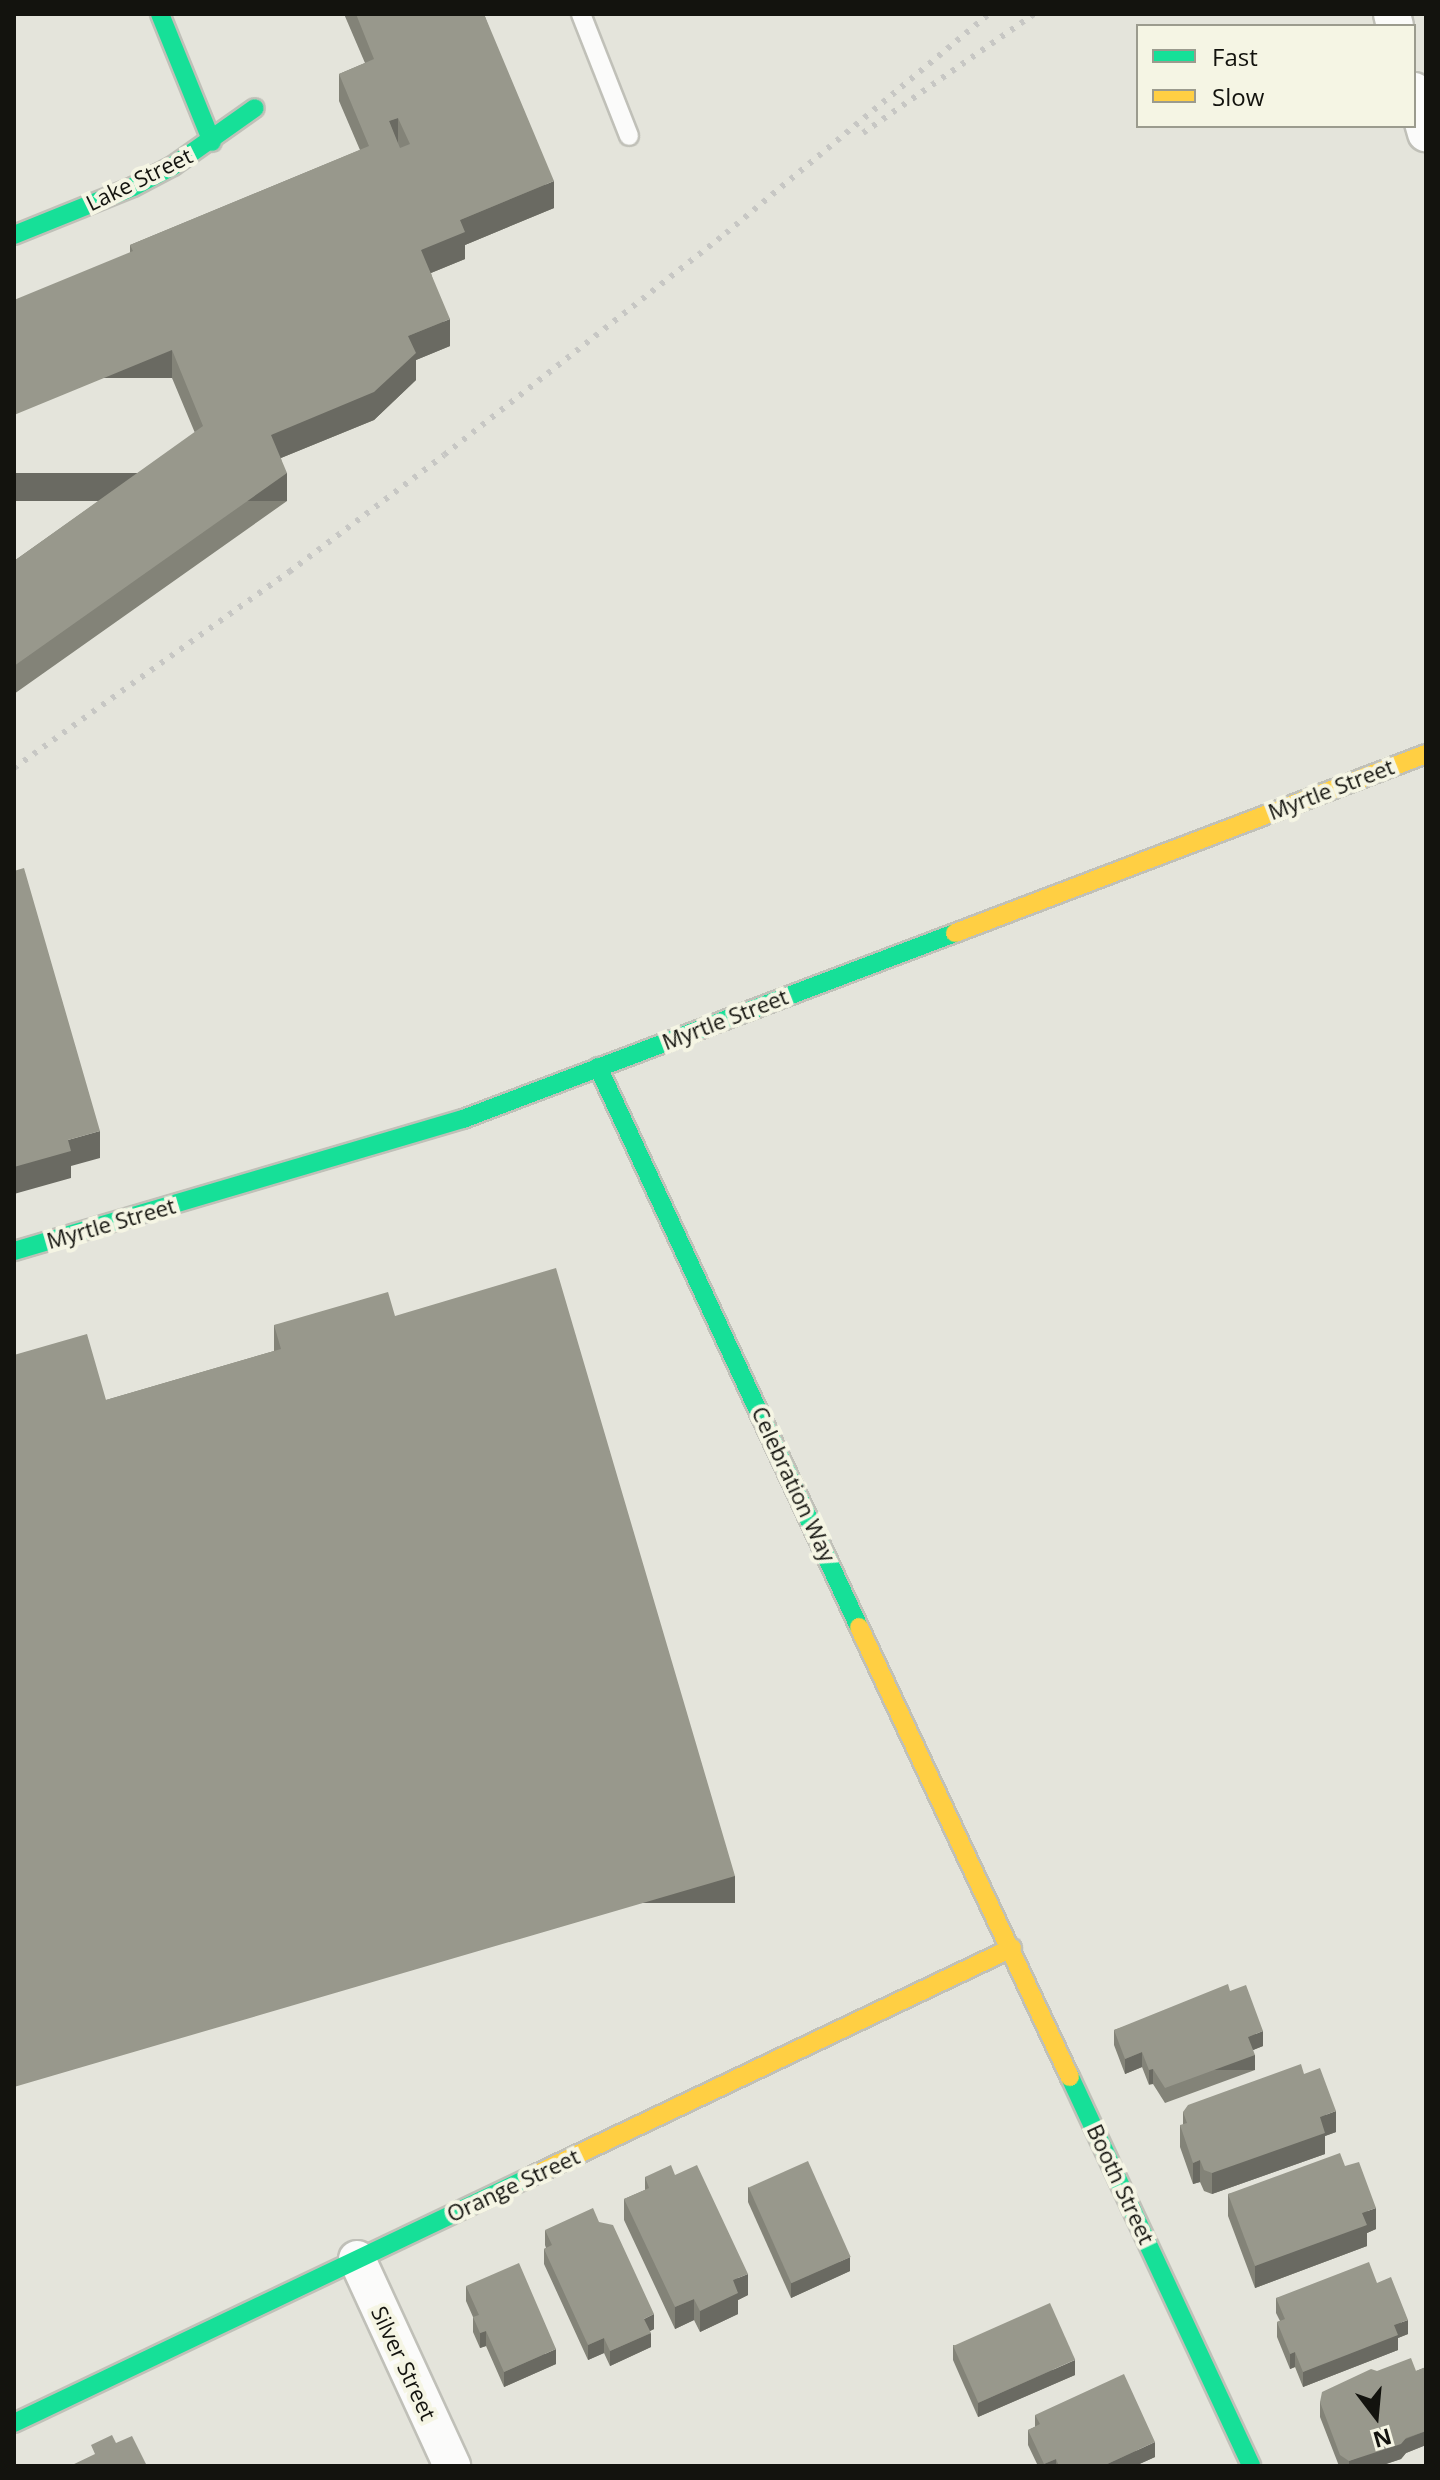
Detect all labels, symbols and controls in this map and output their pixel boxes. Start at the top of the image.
legend [1136,24,1416,128]
text: Fast [1212,40,1258,73]
text: Slow [1212,80,1264,113]
street label: Lake Street [82,142,196,216]
street label: Myrtle Street [1264,753,1398,825]
street label: Myrtle Street [658,983,792,1055]
street label: Myrtle Street [44,1192,178,1254]
street label: Celebration Way [746,1402,842,1566]
street label: Booth Street [1082,2120,1160,2248]
street label: Orange Street [442,2143,584,2227]
street label: Silver Street [366,2302,442,2424]
north arrow [1336,2376,1416,2456]
text: N [1370,2422,1395,2456]

